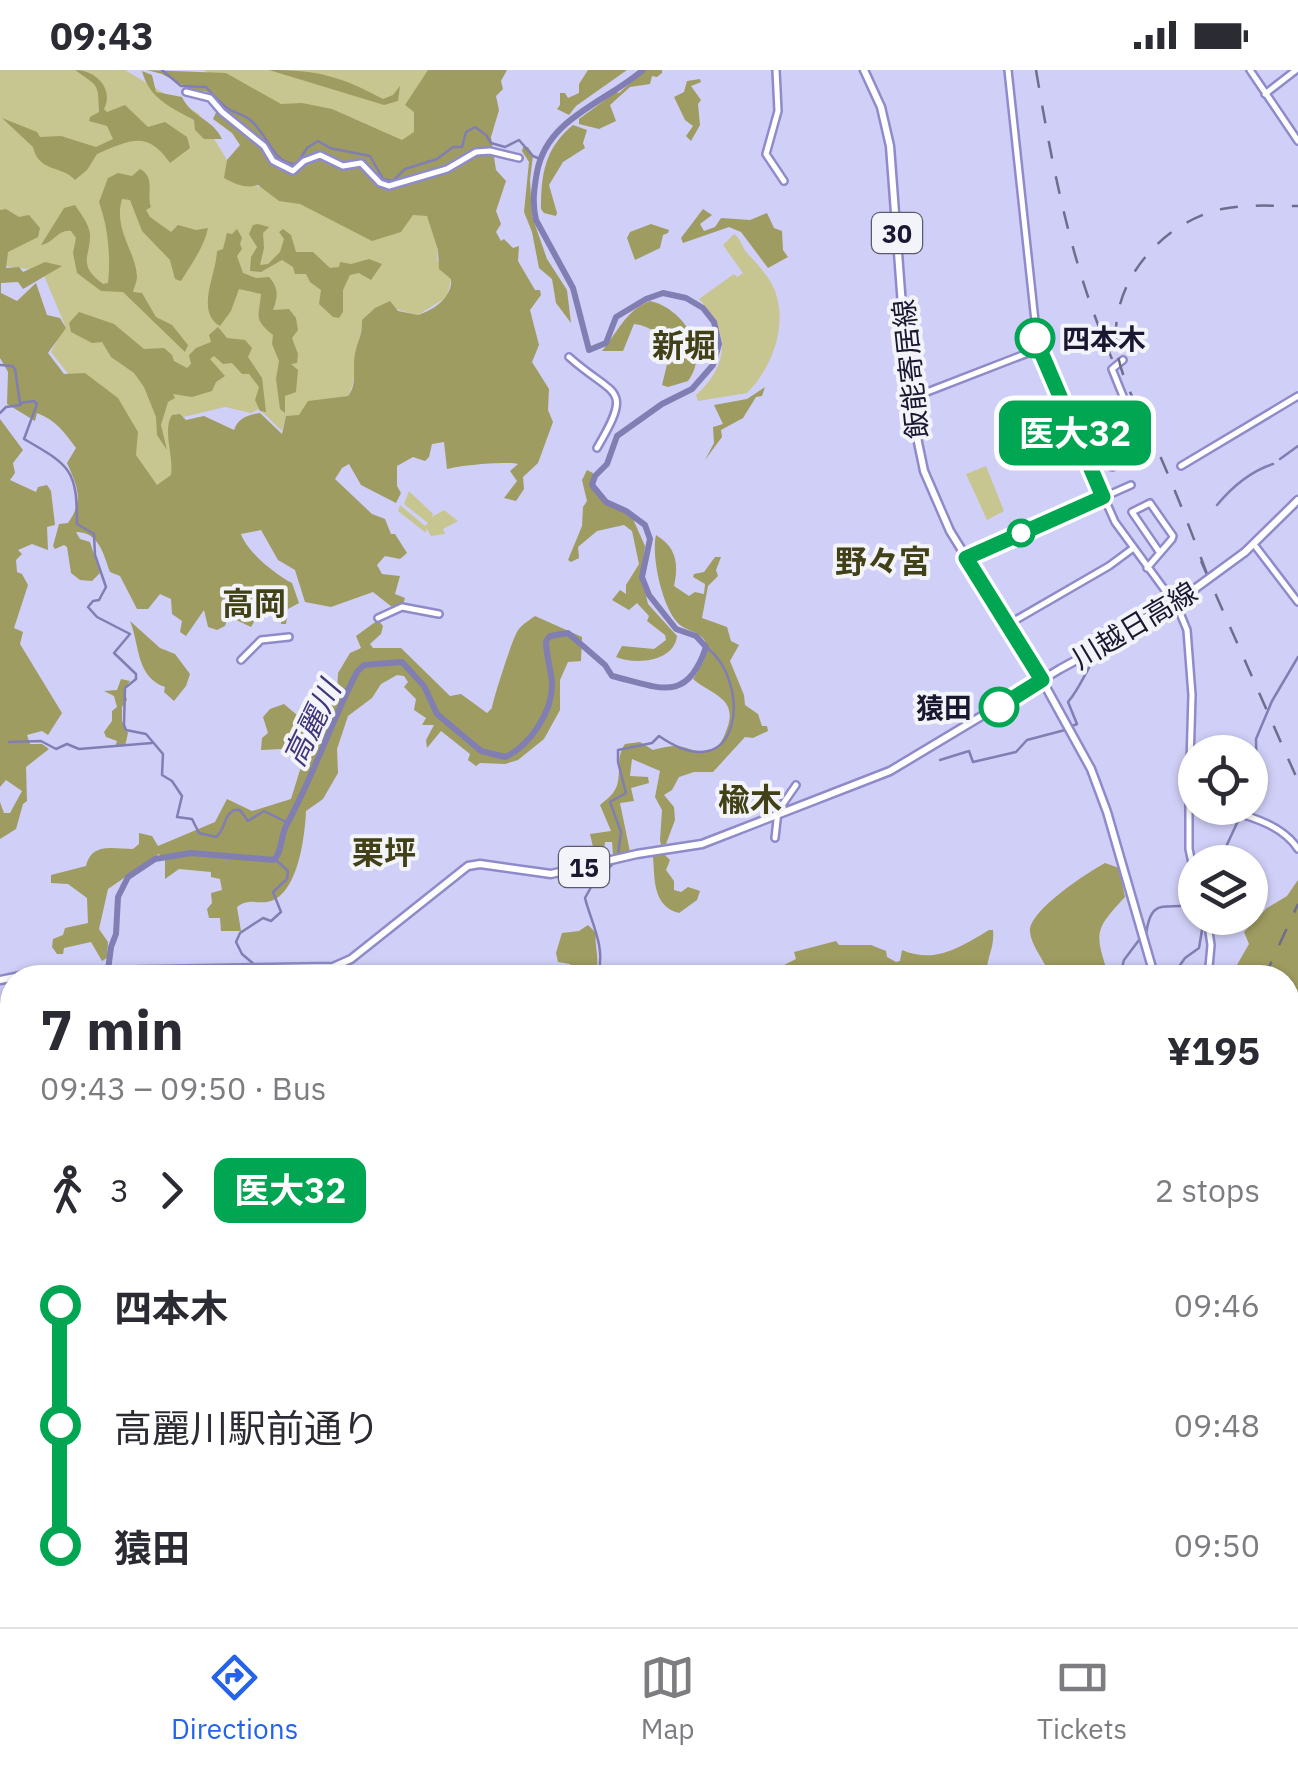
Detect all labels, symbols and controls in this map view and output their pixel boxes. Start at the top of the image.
text: 09:43 [50,11,154,60]
road number: 30 [872,213,922,253]
street label: 飯能寄居線 [884,297,936,441]
marker: 四本木 [1016,319,1054,357]
place label: 四本木 [1062,320,1146,357]
district label: 新堀 [652,324,716,366]
line badge: 医大32 [1005,400,1145,466]
text: 医大32 [1019,410,1131,456]
unlabelled marker [1008,520,1034,546]
district label: 野々宮 [835,540,931,582]
street label: 川越日高線 [1064,573,1204,677]
district label: 高岡 [222,582,286,624]
water label: 高麗川 [274,671,350,772]
marker: 猿田 [980,688,1018,726]
place label: 猿田 [916,689,972,726]
map controls [1178,735,1268,935]
button: locate [1178,735,1268,825]
district label: 楡木 [718,778,782,820]
district label: 栗坪 [352,831,416,873]
button: layers [1178,845,1268,935]
road number: 15 [559,847,609,887]
text: 7 min [40,994,184,1065]
text: ¥195 [1167,1026,1260,1075]
text: 09:43 – 09:50 · Bus [40,1067,326,1109]
icon: walk [40,1163,95,1218]
icon: forward [144,1163,199,1218]
text: 医大32 [234,1167,346,1213]
text: 3 [110,1169,129,1211]
text: 2 stops [1155,1169,1260,1211]
text: 四本木 [114,1283,228,1332]
text: 09:46 [1174,1284,1260,1326]
text: 高麗川駅前通り [114,1403,380,1452]
text: 09:48 [1174,1404,1260,1446]
text: 猿田 [114,1523,190,1572]
text: 09:50 [1174,1524,1260,1566]
tab: Directions [171,1650,298,1747]
tab: Map [640,1650,695,1747]
tab: Tickets [1037,1650,1127,1747]

